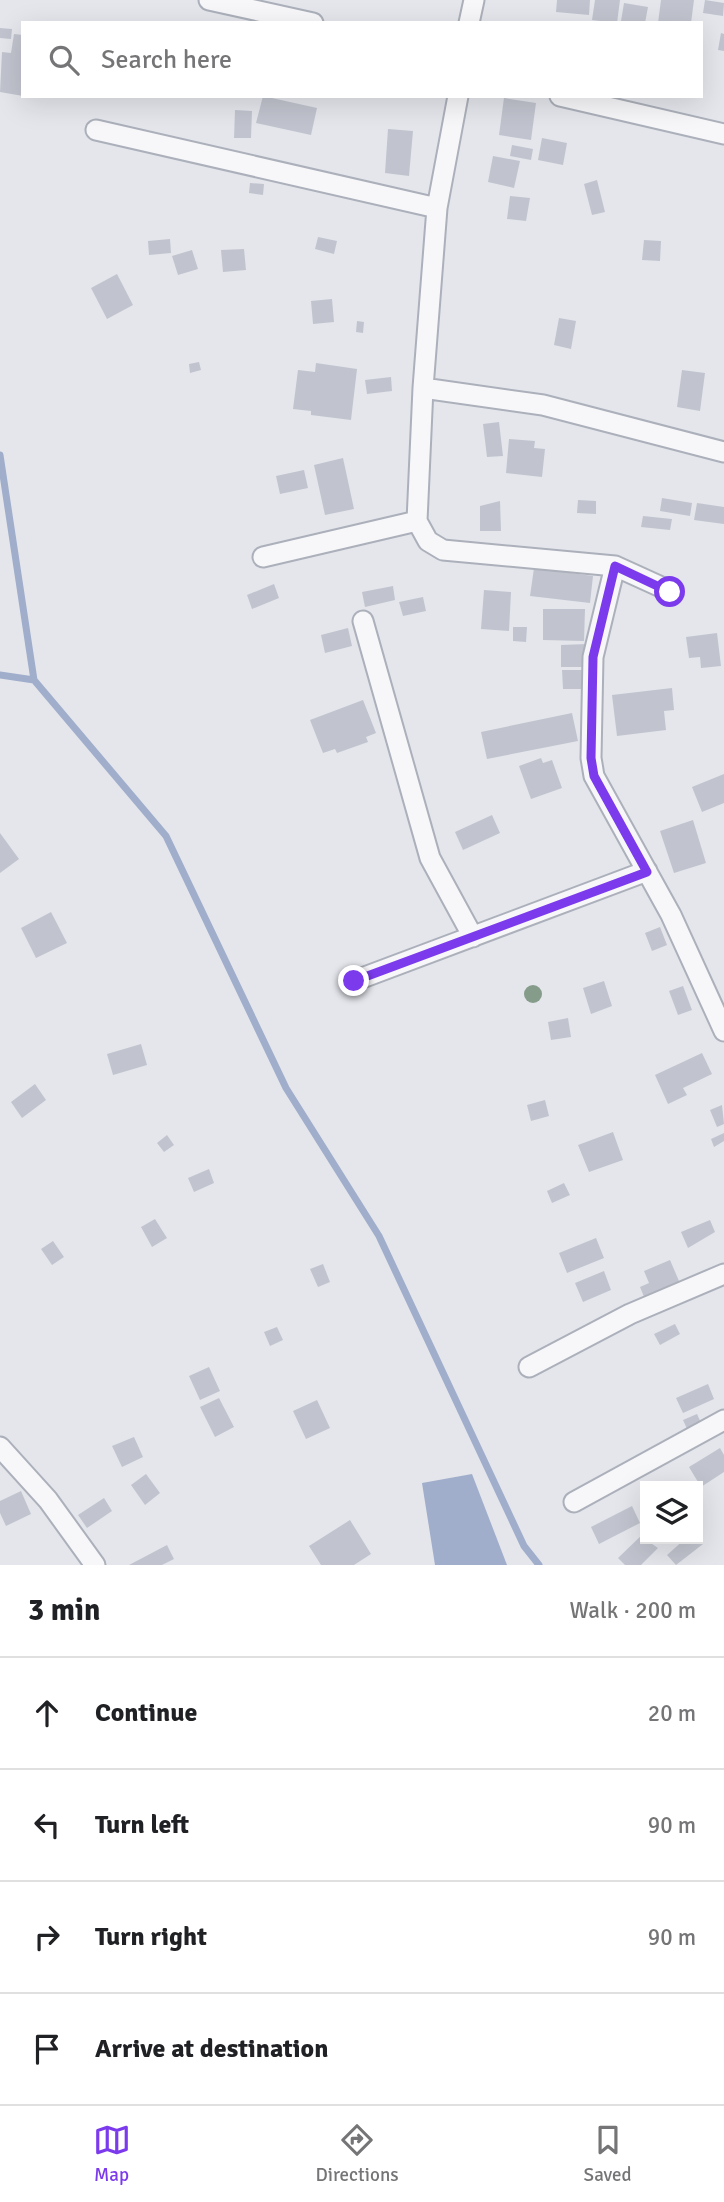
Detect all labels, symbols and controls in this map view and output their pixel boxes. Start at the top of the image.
search box [21,21,703,98]
icon: search [45,41,83,79]
text: Search here [101,44,232,76]
route start [654,576,685,607]
route end [338,965,369,996]
map controls [640,1481,703,1544]
button: layers [640,1481,703,1544]
text: 3 min [28,1592,100,1629]
text: Walk · 200 m [570,1596,696,1625]
icon: ahead [28,1694,66,1732]
text: Continue [95,1697,197,1729]
text: 20 m [648,1699,696,1728]
icon: left [28,1806,66,1844]
text: Turn left [95,1809,189,1841]
text: 90 m [648,1811,696,1840]
icon: right [28,1918,66,1956]
text: Turn right [95,1921,207,1953]
text: 90 m [648,1923,696,1952]
icon: arrive [28,2030,66,2068]
text: Arrive at destination [95,2033,328,2065]
tab: Map [93,2121,131,2187]
tab: Directions [316,2121,399,2187]
tab: Saved [584,2121,631,2187]

